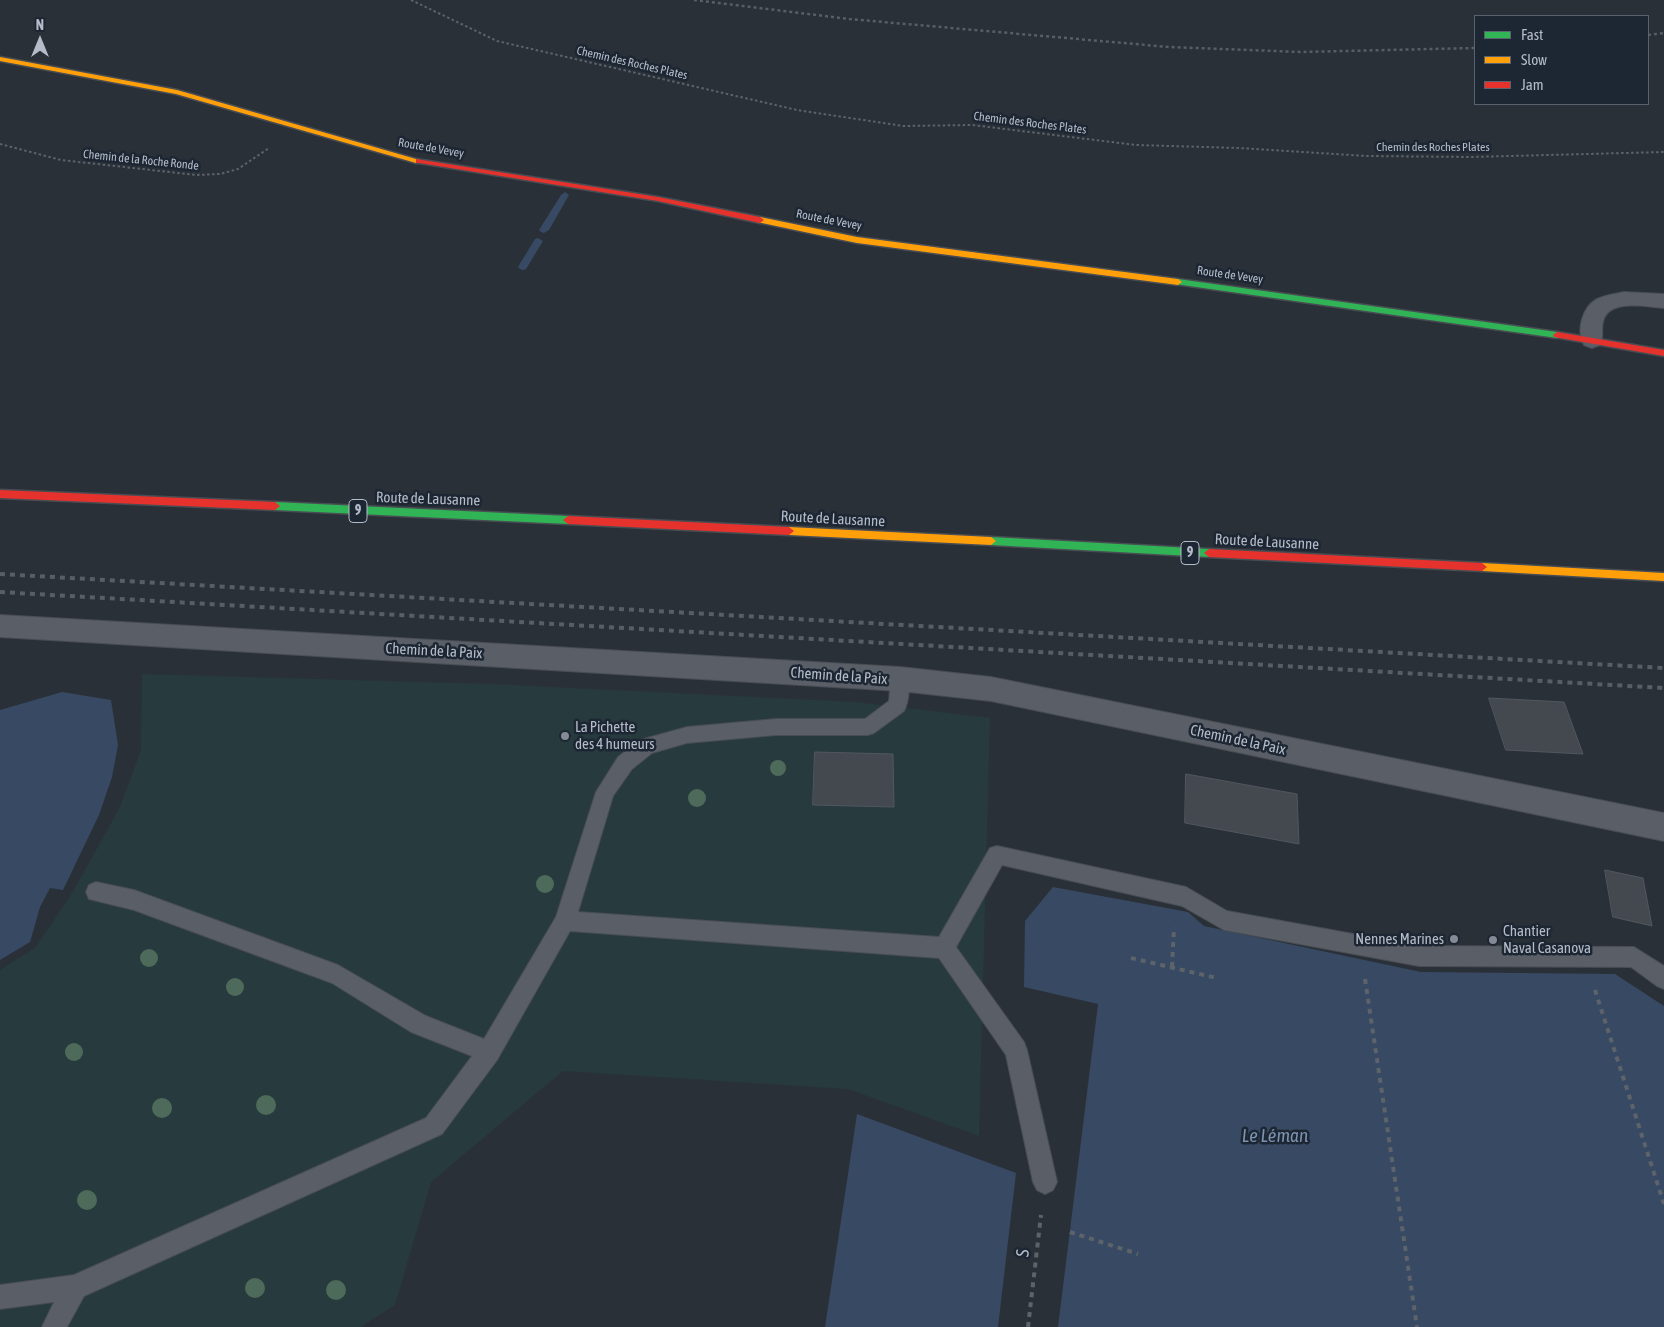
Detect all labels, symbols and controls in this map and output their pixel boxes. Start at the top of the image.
north arrow [15,15,65,65]
legend [1474,15,1649,105]
text: N [36,17,44,33]
text: Fast [1521,26,1543,43]
street label: Chemin des Roches Plates [575,43,689,83]
text: Slow [1521,51,1547,68]
text: Jam [1521,76,1544,93]
street label: Chemin des Roches Plates [973,109,1087,137]
street label: Route de Vevey [397,135,465,161]
street label: Chemin des Roches Plates [1376,140,1490,154]
street label: Chemin de la Roche Ronde [82,147,200,173]
street label: Route de Vevey [795,207,863,233]
street label: Route de Vevey [1196,263,1264,287]
street label: Route de Lausanne [375,488,481,510]
road number: 9 [349,500,367,522]
street label: Route de Lausanne [780,507,886,531]
street label: Route de Lausanne [1214,530,1320,554]
road number: 9 [1181,542,1199,564]
street label: Chemin de la Paix [385,639,483,663]
street label: Chemin de la Paix [790,664,888,688]
place label: La Pichette des 4 humeurs [575,718,654,753]
street label: Chemin de la Paix [1189,721,1287,759]
marker: La Pichette des 4 humeurs [559,730,571,742]
place label: Chantier Naval Casanova [1503,922,1591,957]
place label: Nennes Marines [1355,930,1444,948]
marker: Nennes Marines [1448,933,1460,945]
marker: Chantier Naval Casanova [1487,934,1499,946]
water label: Le Léman [1242,1125,1308,1147]
street label: S [1012,1248,1034,1258]

